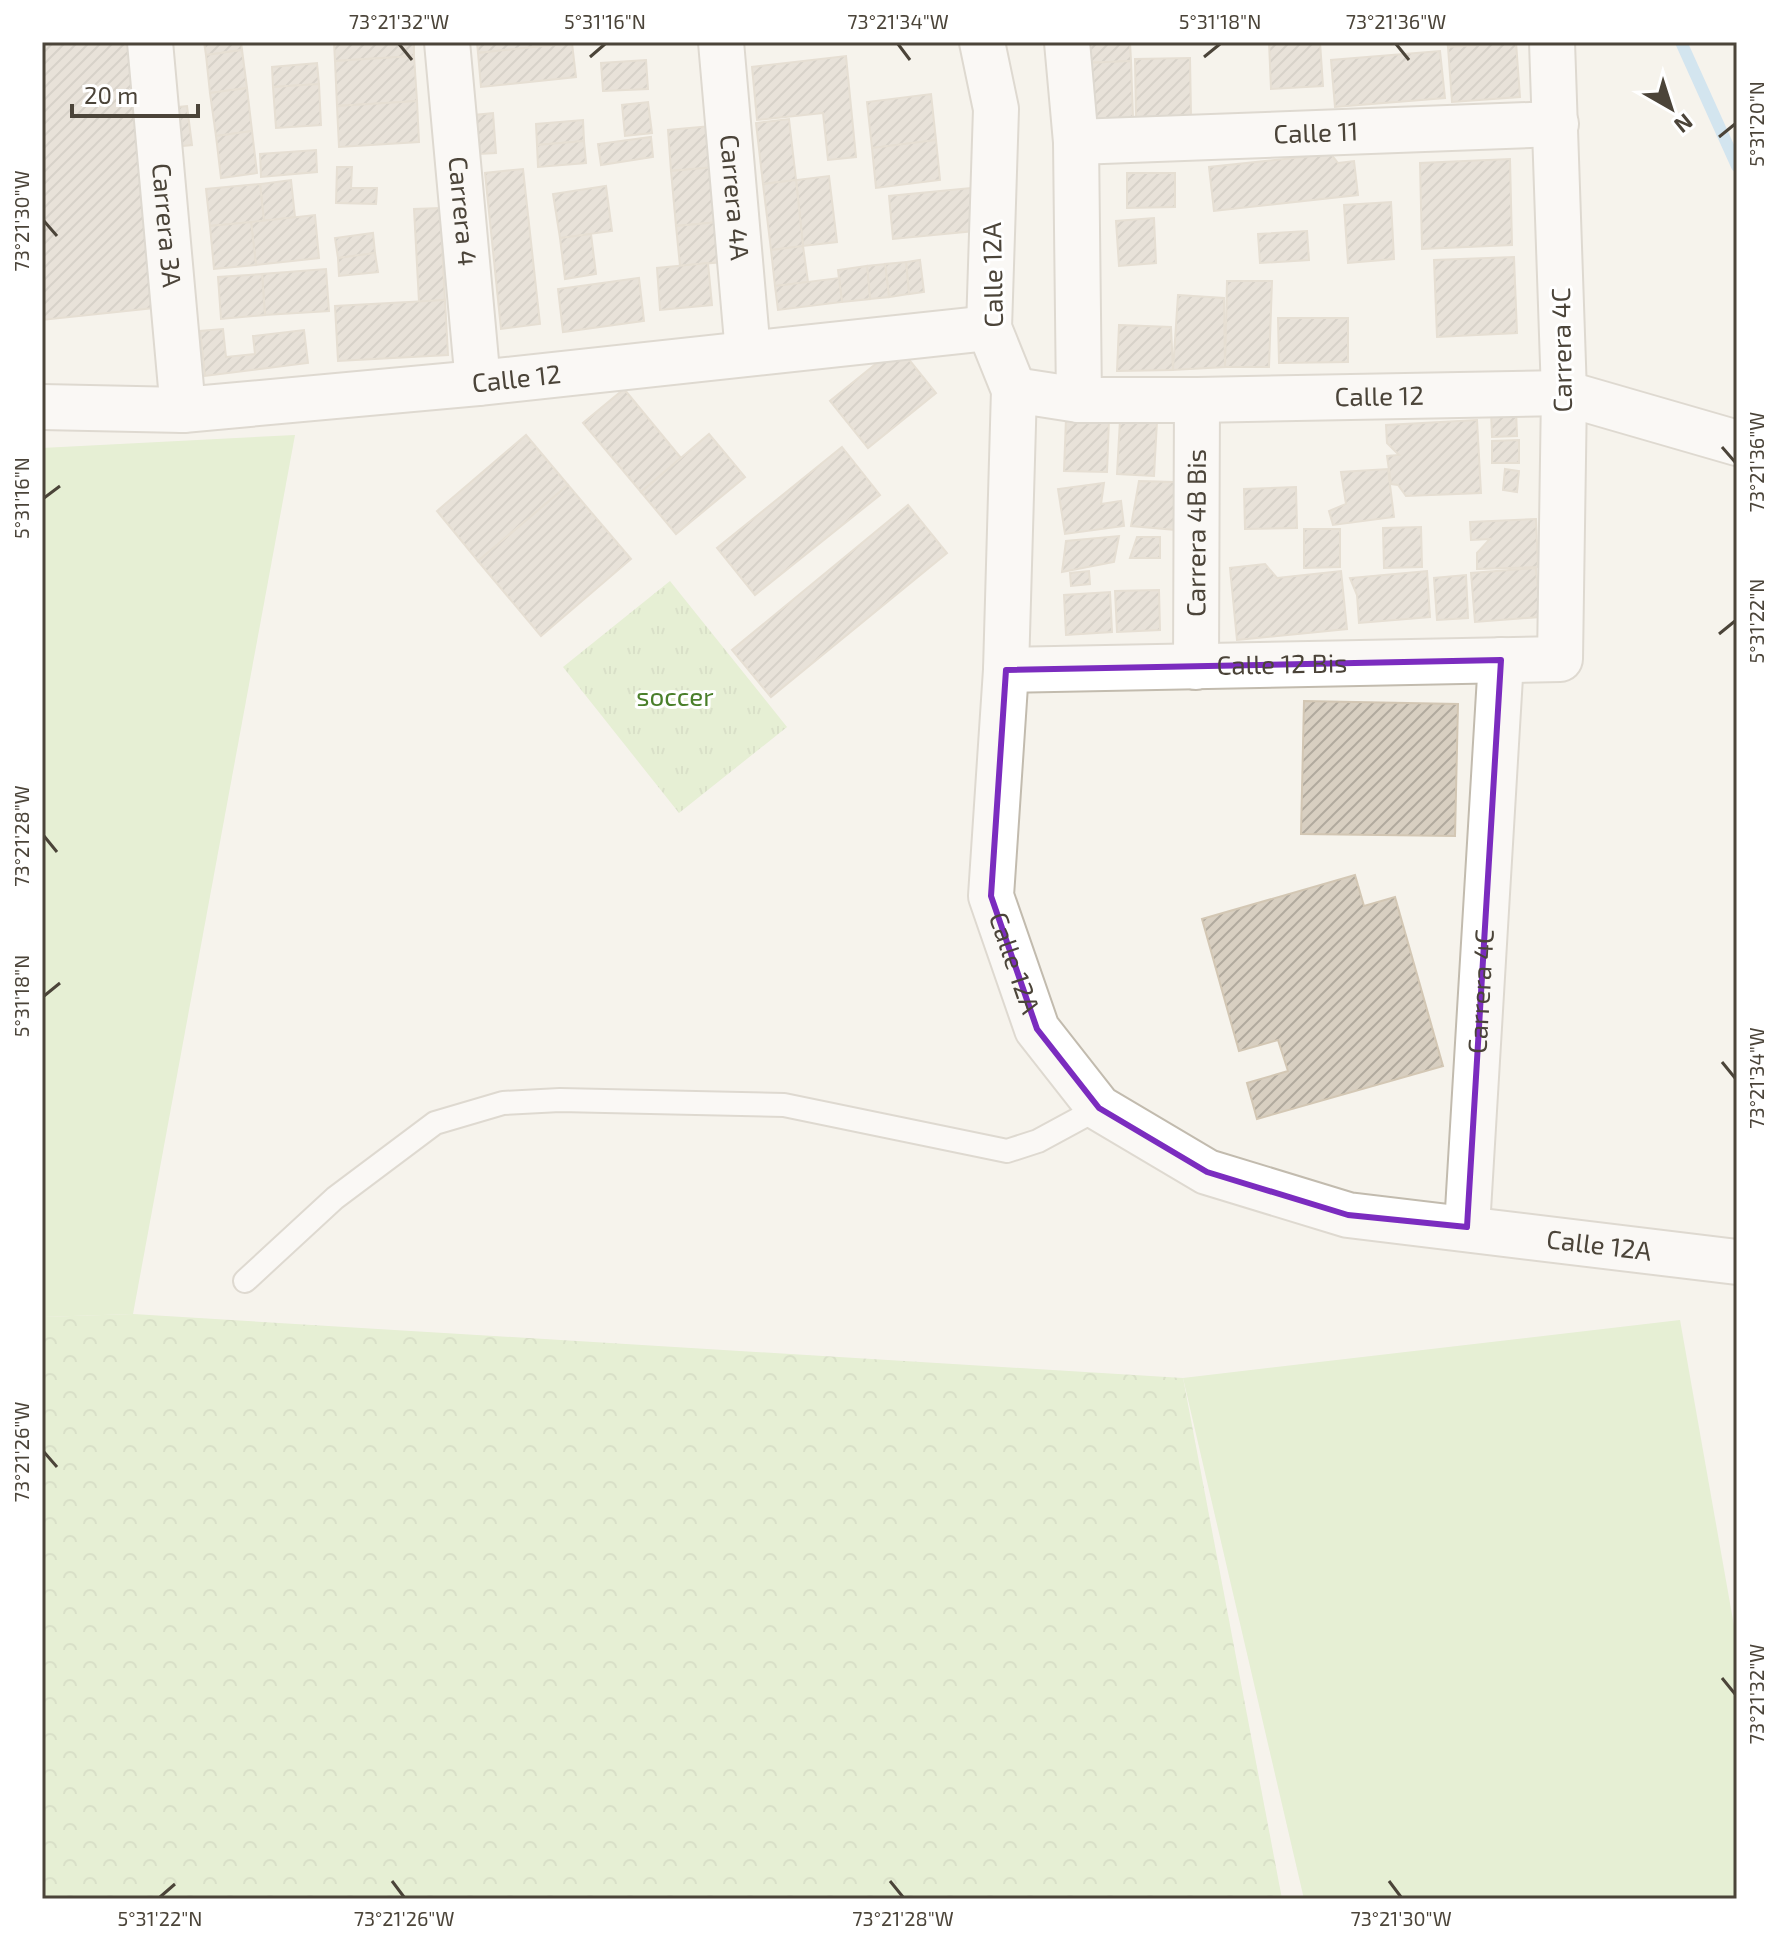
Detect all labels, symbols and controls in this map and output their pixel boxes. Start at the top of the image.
text: 73°21'32"W [349,9,449,33]
text: 5°31'16"N [564,9,646,33]
text: 73°21'34"W [847,9,949,33]
text: 5°31'18"N [1179,9,1261,33]
text: 73°21'36"W [1346,9,1446,33]
scale bar [72,68,198,118]
north arrow [1631,68,1711,148]
text: 20 m [84,80,138,109]
text: 5°31'20"N [1744,81,1768,167]
text: N [1670,109,1699,139]
street label: Calle 11 [1273,114,1359,149]
street label: Carrera 4A [715,133,757,262]
street label: Carrera 4 [443,155,484,267]
street label: Carrera 3A [147,162,189,289]
text: 73°21'30"W [9,170,33,272]
street label: Calle 12A [975,222,1008,328]
street label: Carrera 4C [1544,287,1577,413]
street label: Calle 12 [470,357,562,398]
street label: Calle 12 [1334,379,1424,411]
text: 73°21'36"W [1744,412,1768,512]
street label: Carrera 4B Bis [1179,449,1211,617]
text: 5°31'16"N [9,457,33,539]
text: 5°31'22"N [1744,579,1768,663]
street label: Calle 12 Bis [1216,646,1348,680]
park label: soccer [636,680,714,711]
text: 73°21'28"W [9,785,33,887]
street label: Calle 12A [984,908,1048,1018]
street label: Carrera 4C [1460,928,1499,1055]
text: 5°31'18"N [9,955,33,1037]
text: 73°21'34"W [1744,1027,1768,1129]
street label: Calle 12A [1545,1222,1653,1266]
text: 73°21'26"W [9,1402,33,1502]
text: 73°21'32"W [1744,1644,1768,1744]
text: 5°31'22"N [118,1906,202,1930]
text: 73°21'26"W [354,1906,454,1930]
text: 73°21'28"W [852,1906,954,1930]
text: 73°21'30"W [1350,1906,1452,1930]

